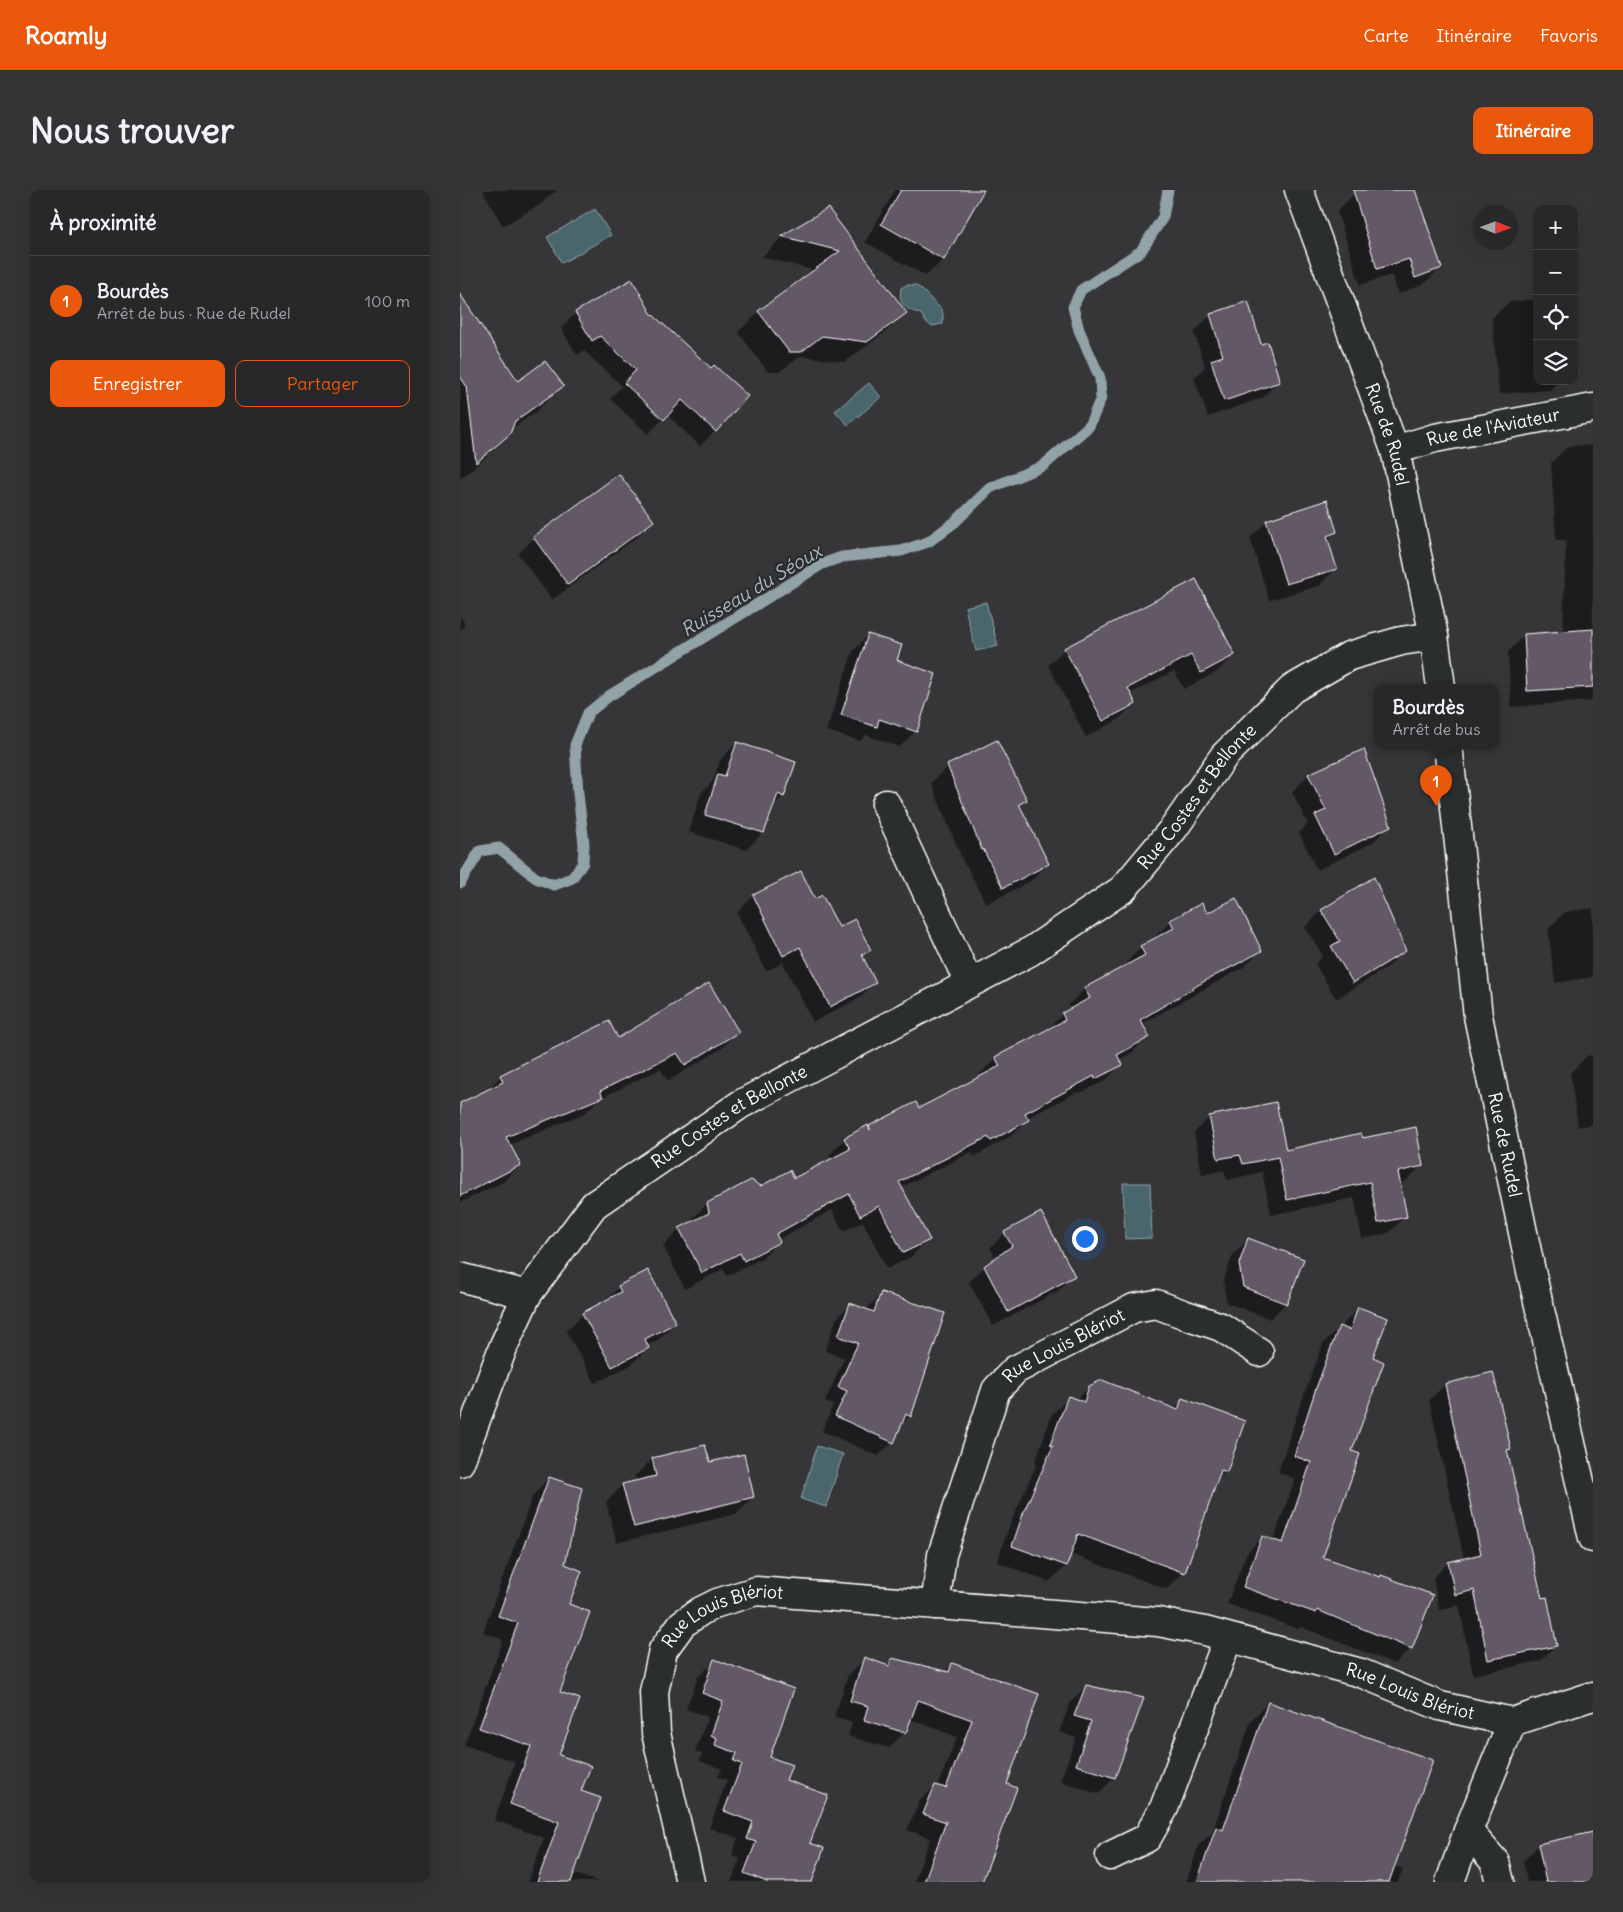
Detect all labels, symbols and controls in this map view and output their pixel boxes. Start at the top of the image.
text: Roamly [25,20,107,50]
text: Carte [1363,24,1408,47]
text: Itinéraire [1436,24,1512,47]
text: Favoris [1540,24,1598,47]
button: Itinéraire [1473,107,1593,154]
text: Nous trouver [30,108,234,152]
north arrow [1473,205,1518,250]
map controls [1533,205,1578,385]
button: + [1533,205,1578,250]
text: À proximité [50,209,157,236]
button: − [1533,250,1578,295]
text: Bourdès [97,279,169,303]
text: 1 [63,291,69,311]
text: 100 m [365,291,410,311]
button: locate [1533,295,1578,340]
text: Arrêt de bus · Rue de Rudel [97,303,291,323]
button: layers [1533,340,1578,385]
button: Enregistrer [50,360,225,407]
button: Partager [235,360,410,407]
street label: Rue de Rudel [1360,380,1414,487]
street label: Rue de l'Aviateur [1424,402,1562,451]
water label: Ruisseau du Séoux [676,538,827,641]
popup [1374,684,1499,749]
text: Bourdès [1393,695,1464,719]
street label: Rue Costes et Bellonte [1132,719,1261,874]
text: Arrêt de bus [1393,719,1480,739]
pin: 1 [1420,765,1452,806]
street label: Rue Costes et Bellonte [647,1059,811,1173]
street label: Rue de Rudel [1483,1090,1527,1199]
your location [1072,1226,1098,1252]
street label: Rue Louis Blériot [997,1303,1128,1387]
street label: Rue Louis Blériot [656,1579,784,1652]
street label: Rue Louis Blériot [1344,1657,1477,1724]

